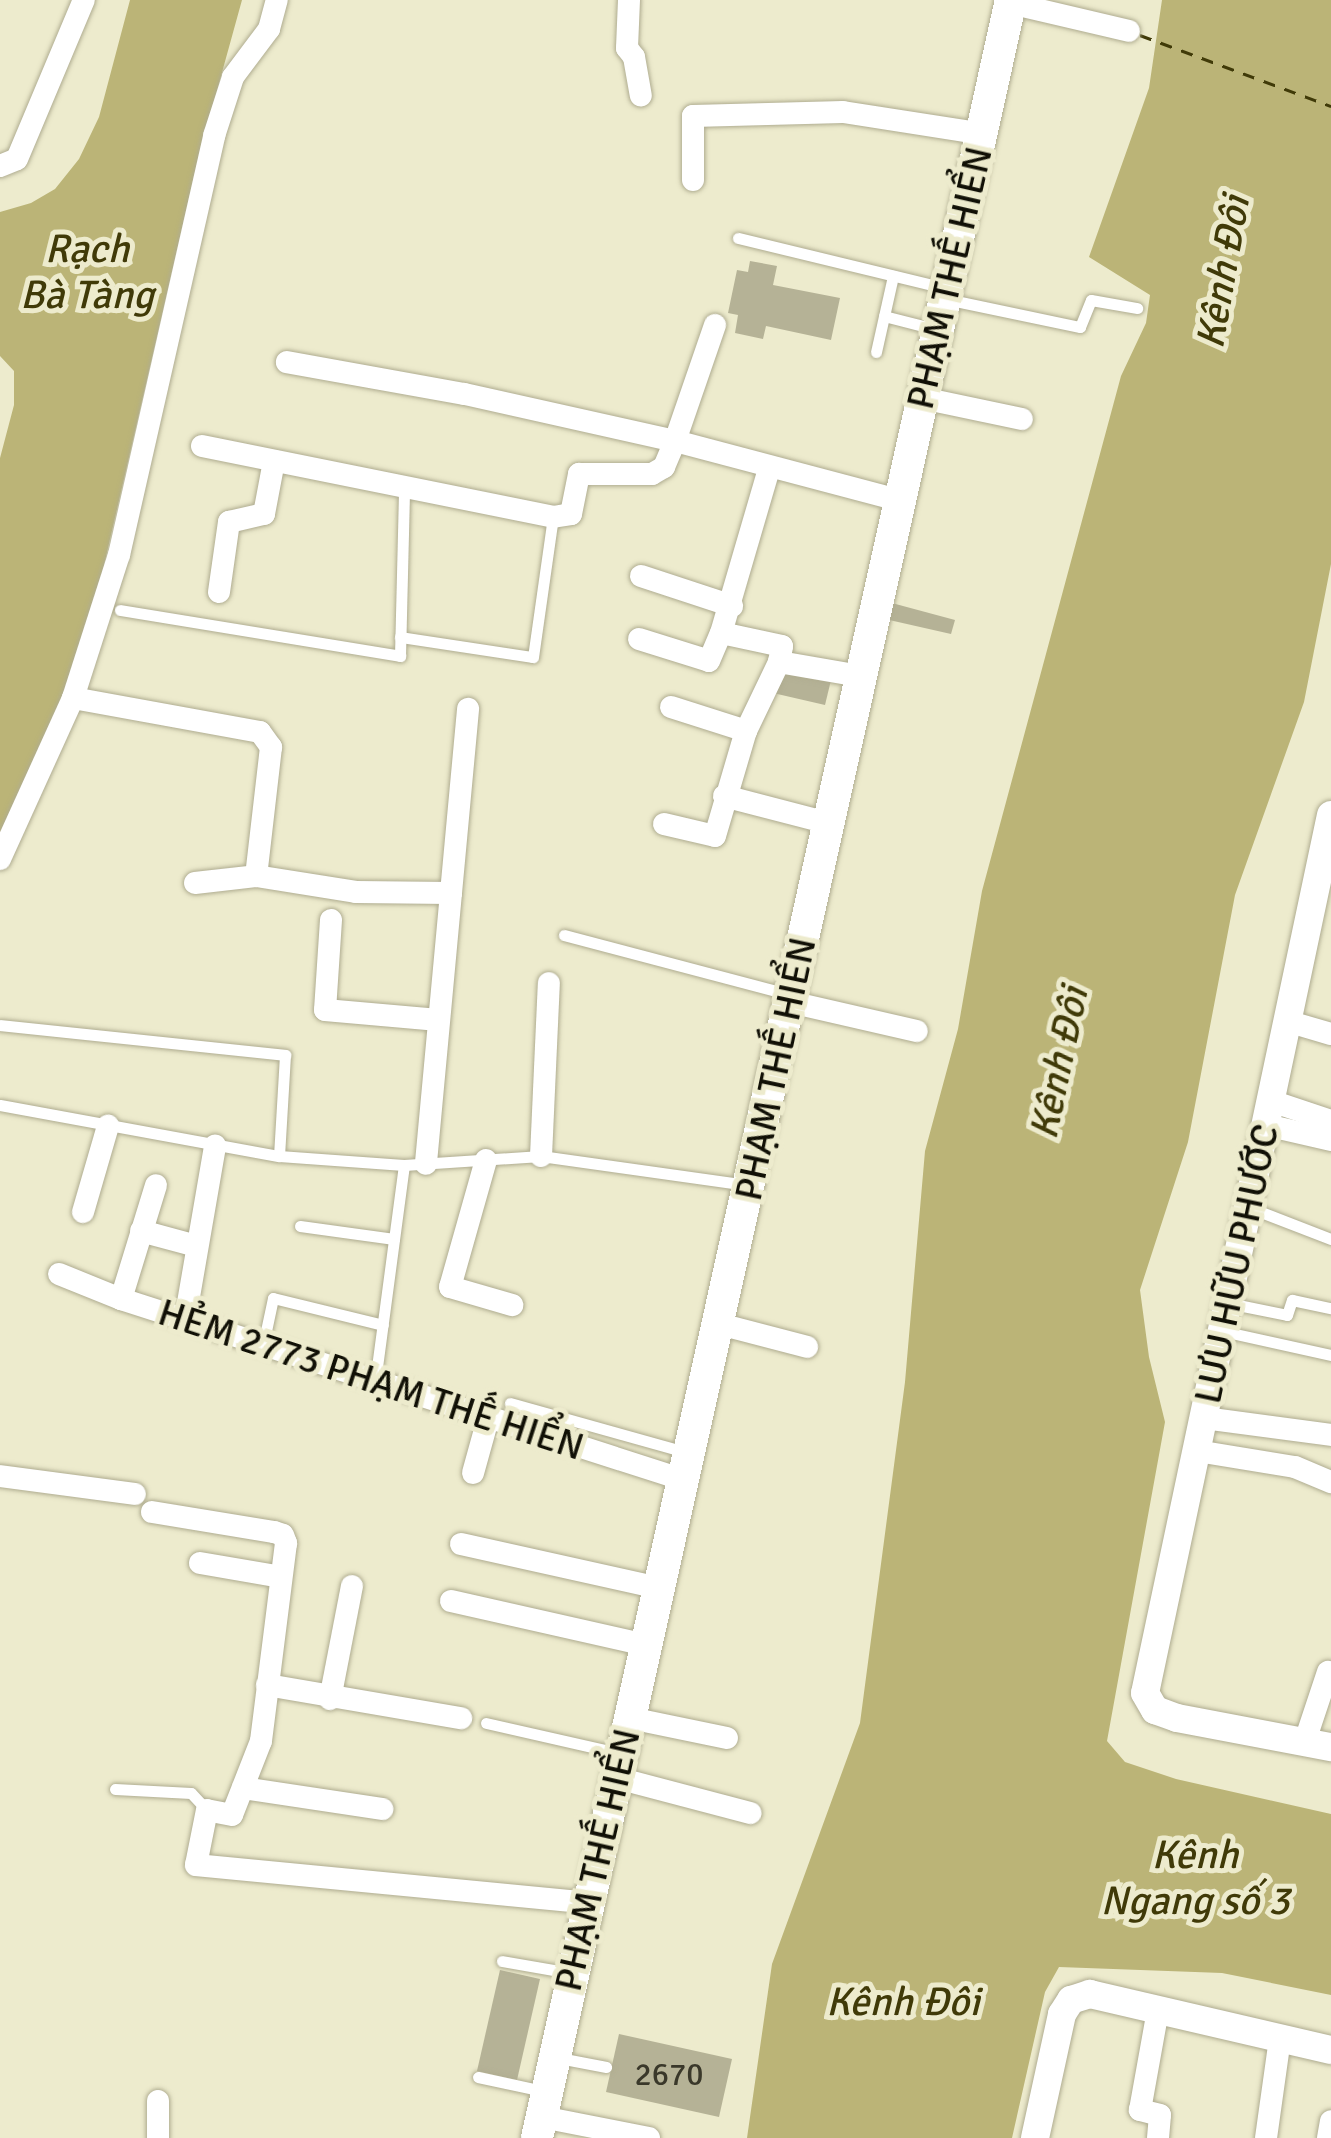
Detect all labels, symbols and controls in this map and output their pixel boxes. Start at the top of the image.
street label: PHẠM THẾ HIỂN [898,142,1002,414]
water label: Kênh Đôi [1186,192,1260,352]
water label: Rạch Bà Tàng [20,225,154,319]
street label: PHẠM THẾ HIỂN [726,933,826,1205]
water label: Kênh Đôi [1020,983,1098,1143]
street label: LƯU HỮU PHƯỚC [1185,1120,1289,1408]
street label: HẺM 2773 PHẠM THẾ HIỂN [153,1290,589,1470]
street label: PHẠM THẾ HIỂN [546,1724,650,1996]
water label: Kênh Ngang số 3 [1100,1831,1290,1925]
water label: Kênh Đôi [826,1978,980,2026]
house number: 2670 [634,2056,704,2094]

